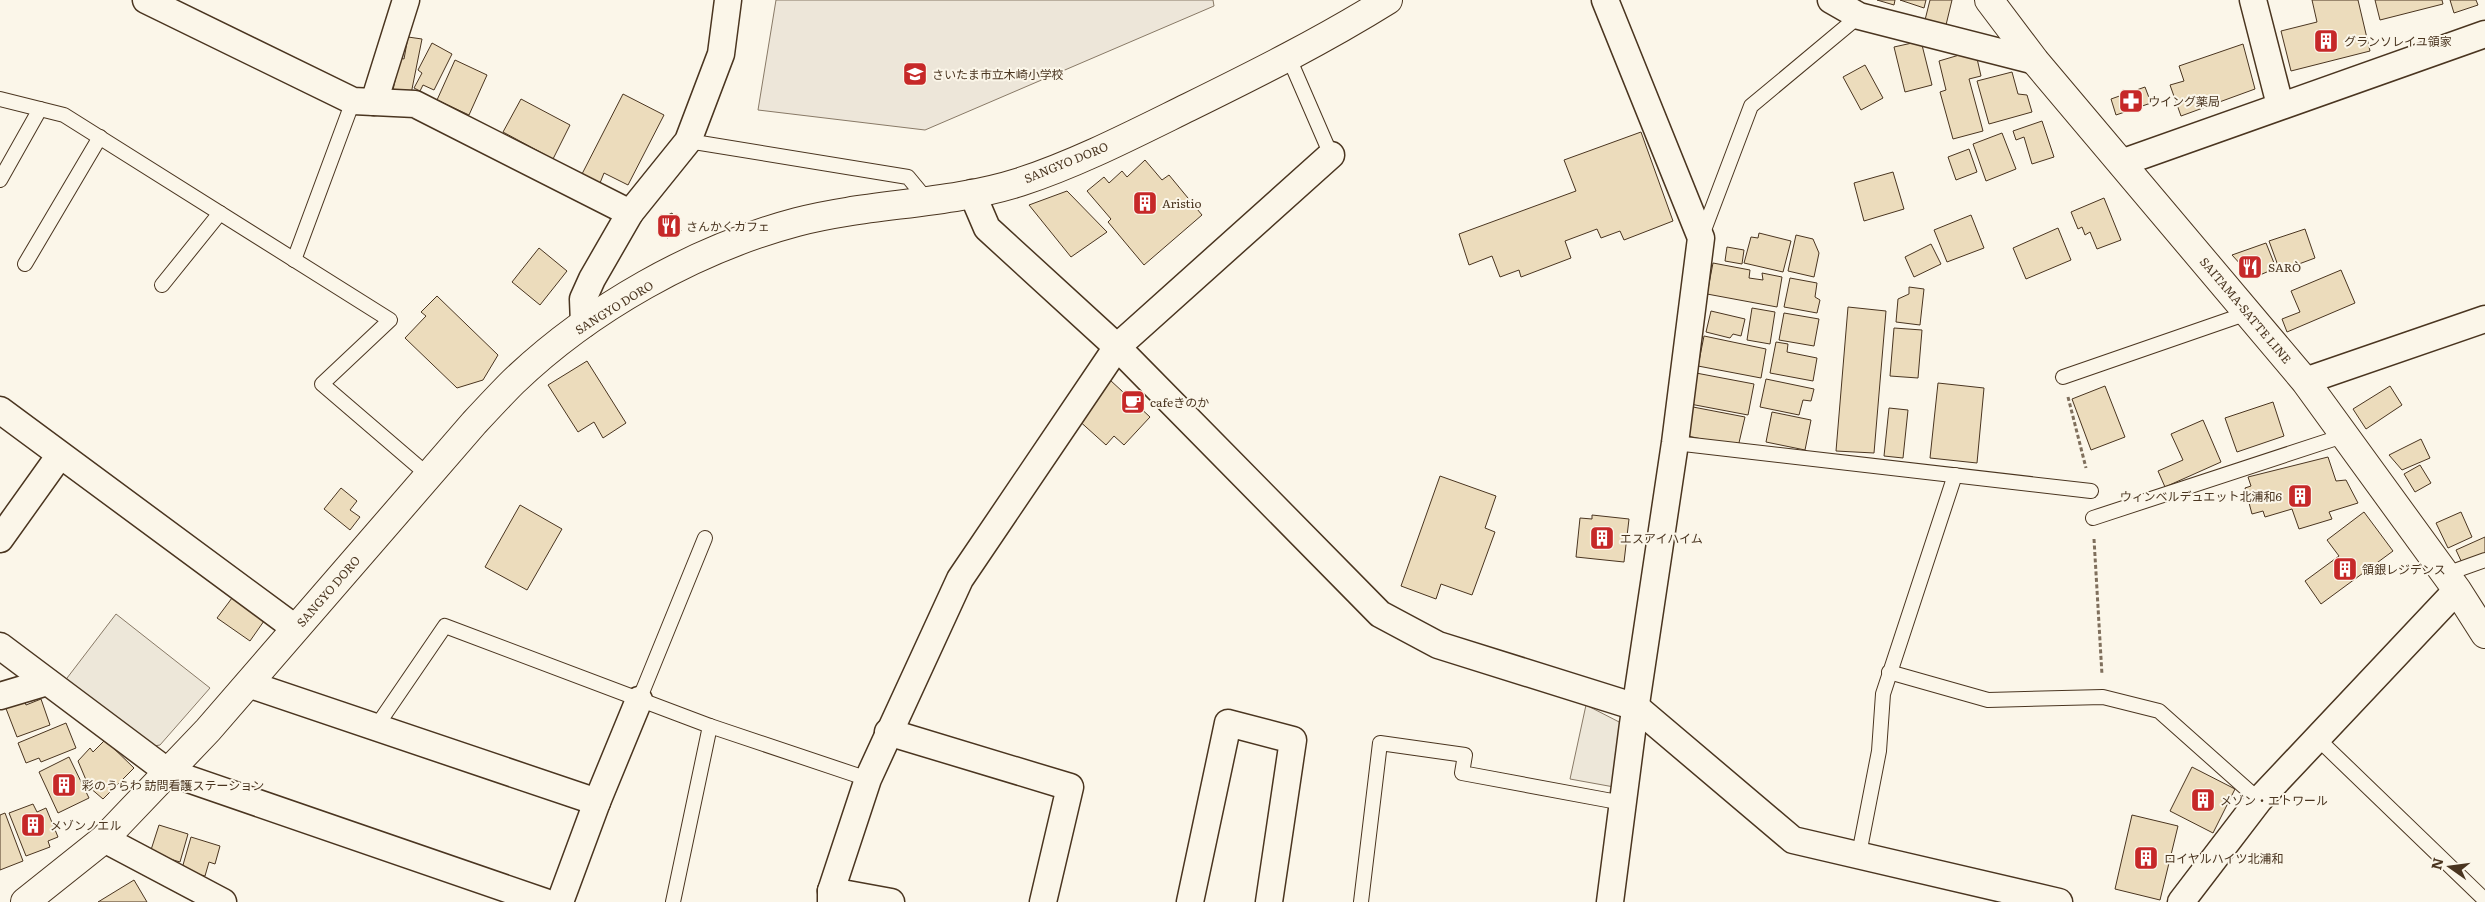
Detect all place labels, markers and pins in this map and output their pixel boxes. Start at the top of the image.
building icon: グランソレイユ領家 [2313,28,2339,54]
place label: グランソレイユ領家 [2344,32,2452,50]
school or university icon: さいたま市立木崎小学校 [902,61,928,87]
place label: さいたま市立木崎小学校 [932,65,1064,83]
pharmacy icon: ウイング薬局 [2118,88,2144,114]
place label: ウイング薬局 [2148,92,2220,110]
building icon: Aristio [1132,190,1158,216]
place label: Aristio [1162,194,1201,212]
restaurant icon: さんかくカフェ [656,213,682,239]
place label: さんかくカフェ [686,217,770,235]
restaurant icon: SARÒ [2237,254,2263,280]
place label: SARÒ [2268,258,2301,276]
cafe icon: cafeきのか [1120,389,1146,415]
place label: cafeきのか [1150,393,1209,411]
building icon: ウィンベルデュエット北浦和6 [2287,483,2313,509]
place label: ウィンベルデュエット北浦和6 [2120,487,2283,505]
building icon: エスアイハイム [1589,525,1615,551]
place label: エスアイハイム [1620,529,1703,547]
building icon: 領銀レジデンス [2332,556,2358,582]
place label: 領銀レジデンス [2362,560,2446,578]
building icon: 彩のうらわ 訪問看護ステーション [51,772,77,798]
place label: 彩のうらわ 訪問看護ステーション [82,776,264,794]
building icon: メゾン・エトワール [2190,787,2216,813]
place label: メゾン・エトワール [2220,791,2328,809]
building icon: メゾンノエル [20,812,46,838]
place label: メゾンノエル [50,816,121,834]
building icon: ロイヤルハイツ北浦和 [2133,845,2159,871]
place label: ロイヤルハイツ北浦和 [2164,849,2283,867]

